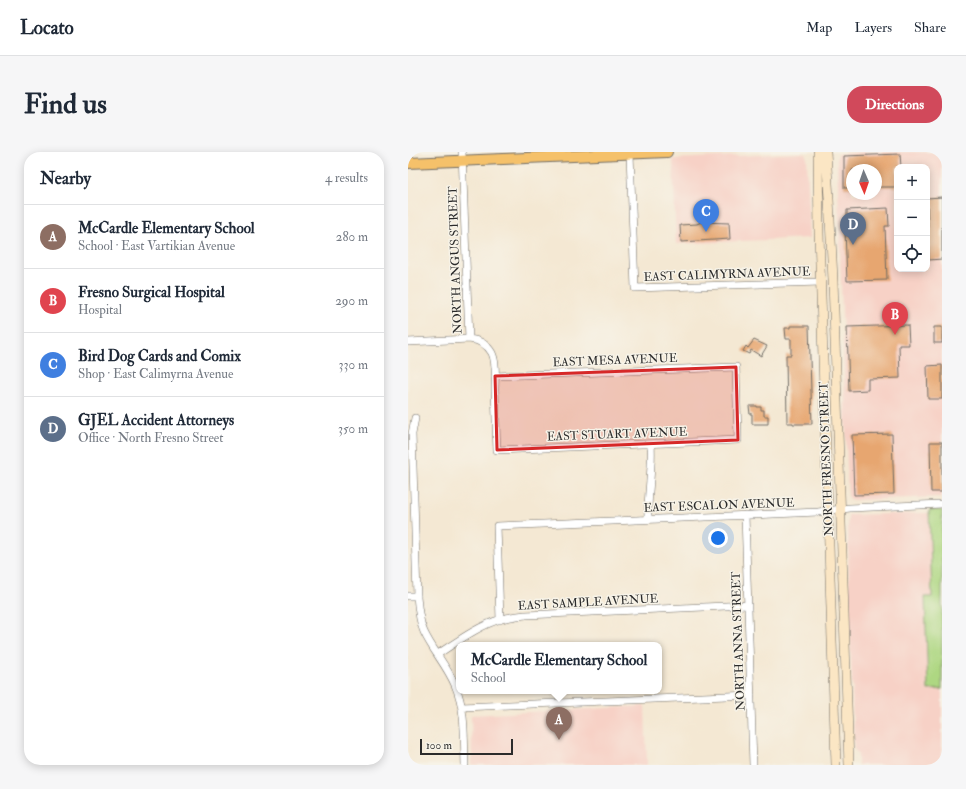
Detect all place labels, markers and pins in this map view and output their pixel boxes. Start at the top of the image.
pin: C [693,199,719,232]
pin: D [840,212,866,245]
pin: B [882,302,908,335]
pin: A [546,707,572,740]

